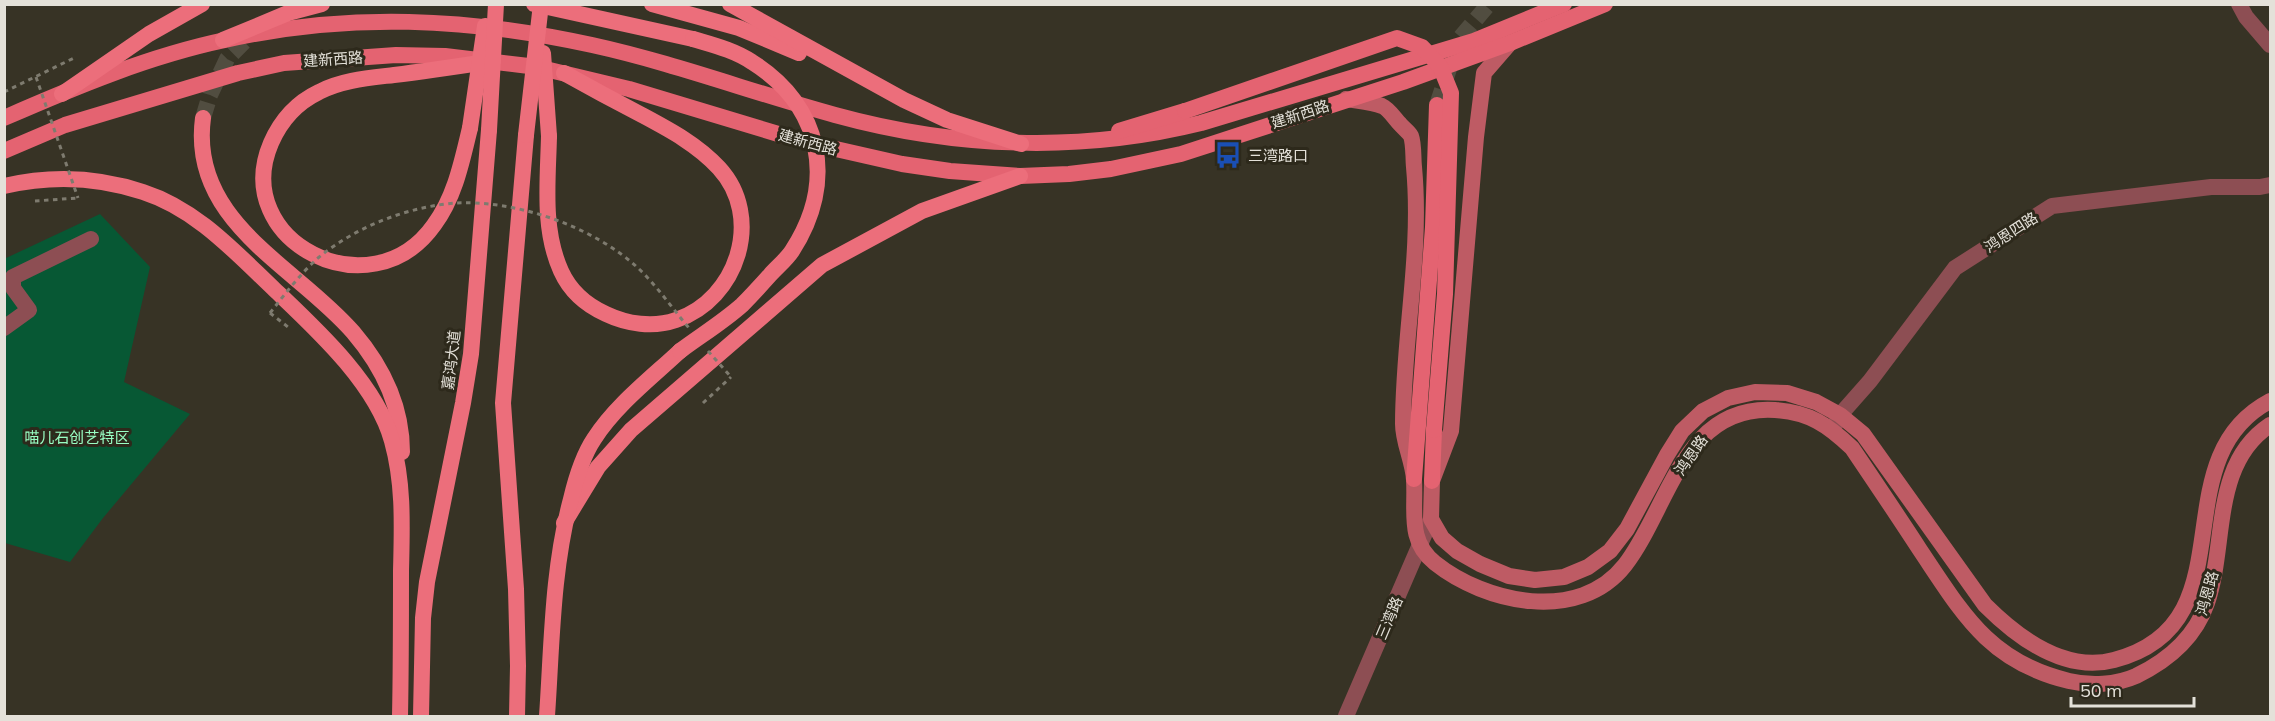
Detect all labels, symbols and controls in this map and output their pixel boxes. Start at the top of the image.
street label: 建新西路 [302,47,364,71]
street label: 建新西路 [1269,96,1331,132]
street label: 建新西路 [777,125,839,159]
bus stop icon: 三湾路口 [1213,140,1243,170]
place label: 三湾路口 [1248,146,1308,165]
street label: 鸿恩四路 [1981,208,2041,256]
street label: 嘉鸿大道 [438,329,464,391]
park label: 喵儿石创艺特区 [24,428,130,447]
street label: 鸿恩路 [1670,431,1712,479]
street label: 鸿恩路 [2192,569,2222,617]
street label: 三湾路 [1371,594,1407,642]
scale bar [2071,670,2194,708]
text: 50 m [2080,679,2122,702]

